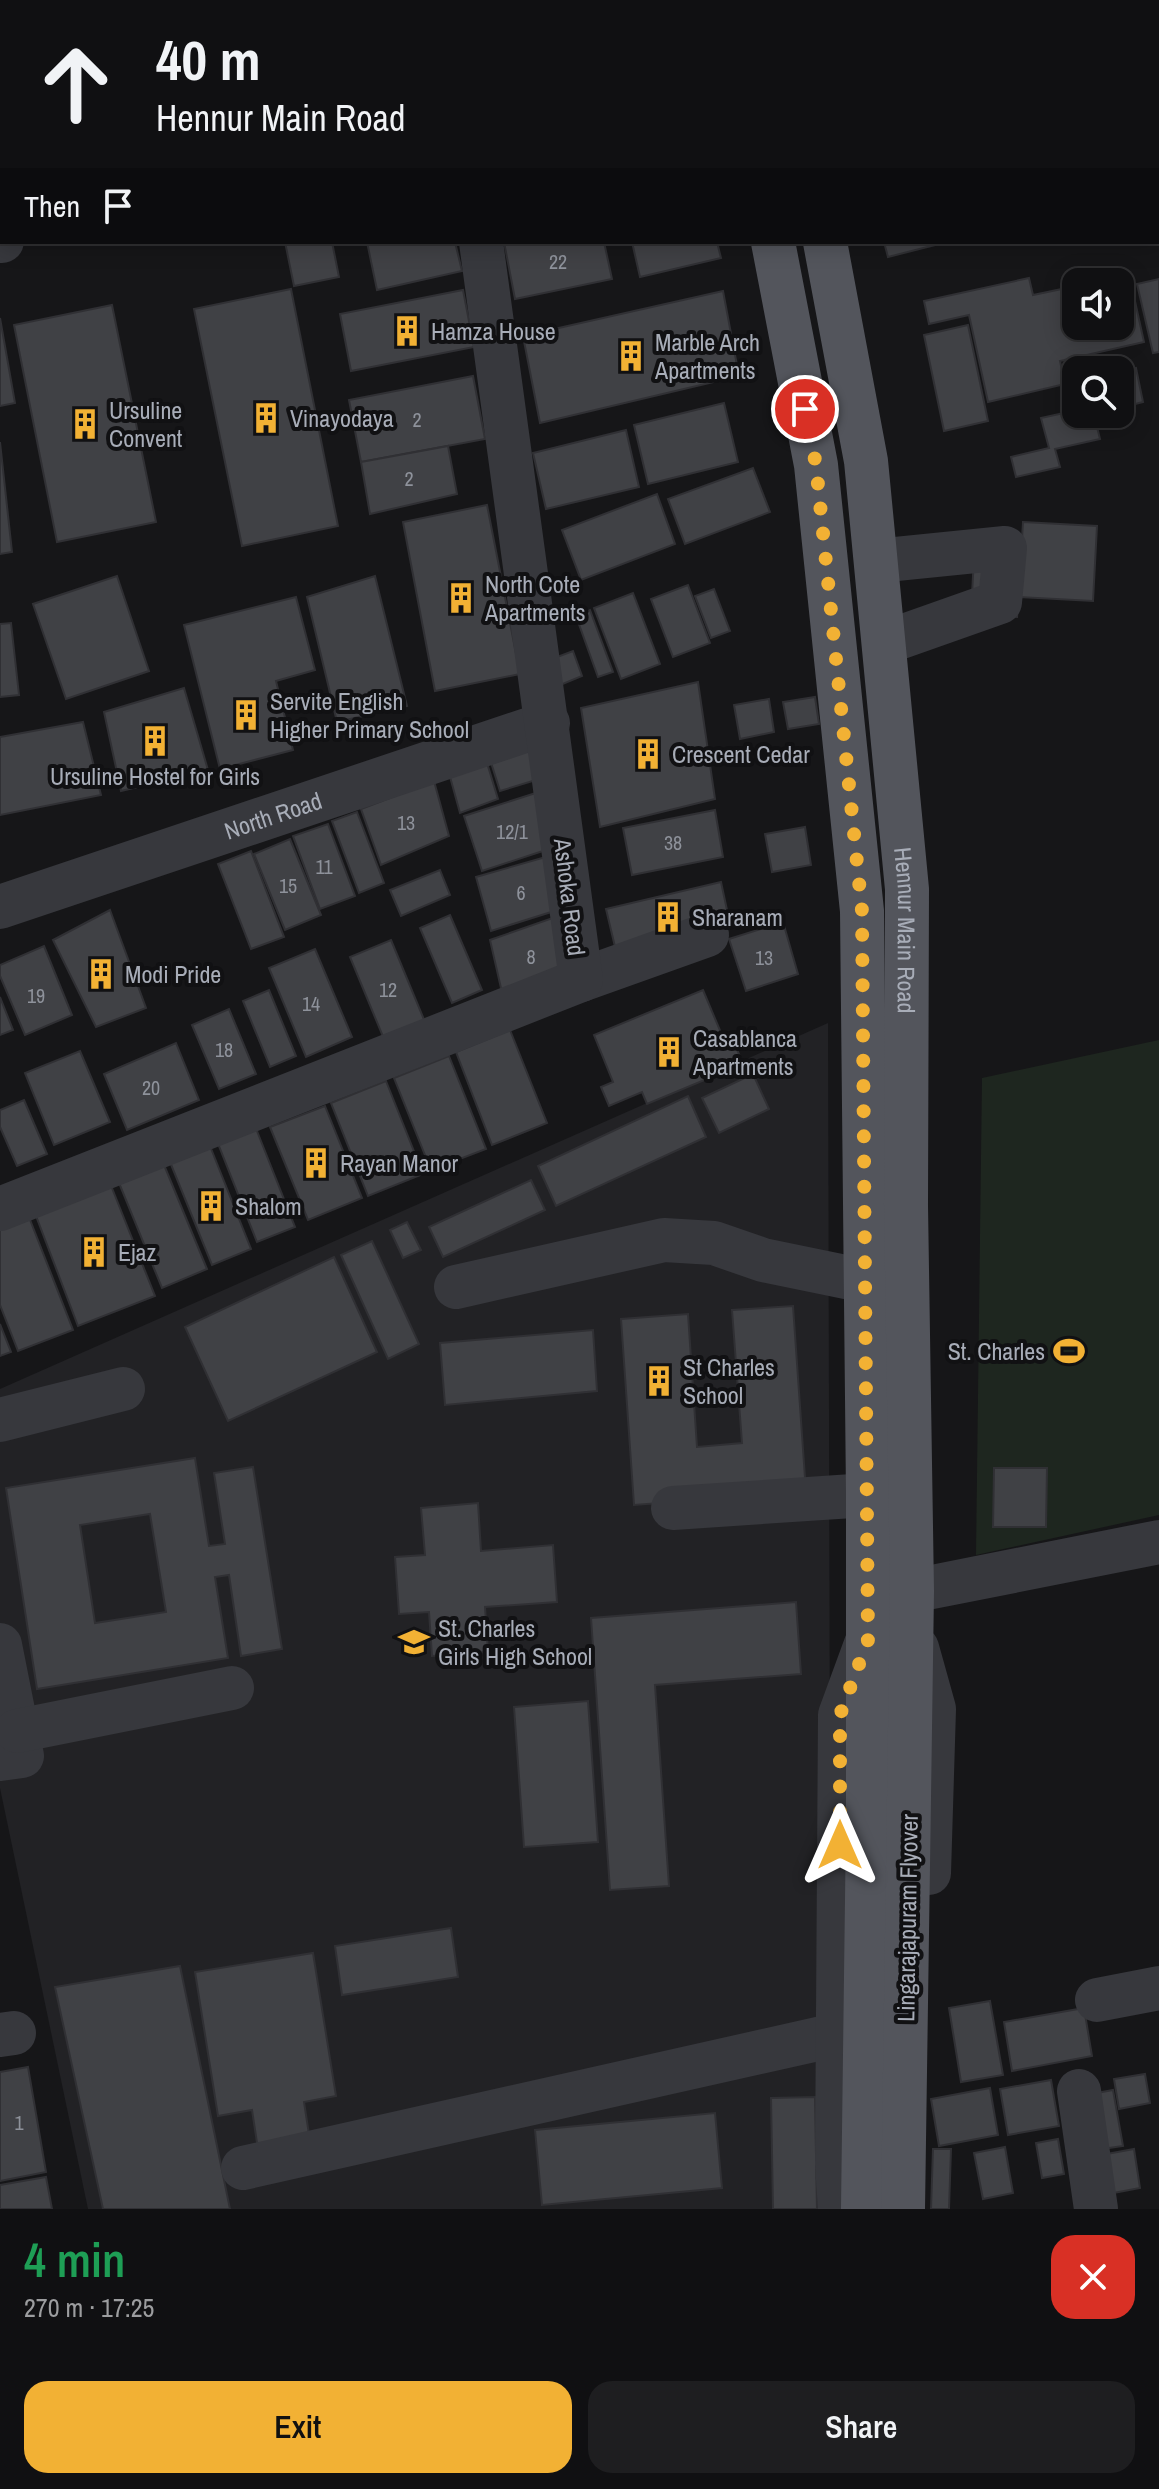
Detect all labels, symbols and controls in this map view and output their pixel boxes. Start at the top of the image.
text: 40 m [156,22,261,97]
icon: ahead [24,32,128,136]
text: Hennur Main Road [156,94,405,142]
icon: arrive [96,184,140,228]
text: Then [24,186,80,226]
house number: 22 [549,248,567,275]
map controls [1062,268,1134,428]
button: sound [1062,268,1134,340]
building icon: Hamza House [390,314,424,348]
place label: Hamza House [431,315,556,347]
place label: Marble Arch Apartments [654,326,760,386]
building icon: Marble Arch Apartments [614,339,648,373]
button: search [1062,356,1134,428]
pin [771,375,839,443]
icon: arrive [783,387,827,431]
place label: Ursuline Convent [109,394,183,454]
building icon: Vinayodaya [249,401,283,435]
place label: Vinayodaya [290,402,394,434]
house number: 2 [412,406,422,433]
building icon: Ursuline Convent [68,407,102,441]
house number: 2 [404,465,414,492]
place label: North Cote Apartments [484,568,586,628]
building icon: North Cote Apartments [444,581,478,615]
place label: Servite English Higher Primary School [270,685,469,745]
building icon: Servite English Higher Primary School [229,698,263,732]
building icon: Ursuline Hostel for Girls [138,724,172,758]
building icon: Crescent Cedar [631,737,665,771]
place label: Crescent Cedar [672,738,810,770]
place label: Ursuline Hostel for Girls [50,760,260,792]
street label: North Road [220,784,326,847]
house number: 13 [397,809,415,836]
house number: 12/1 [496,818,528,845]
house number: 38 [664,829,682,856]
street label: Ashoka Road [547,835,593,958]
street label: Hennur Main Road [887,846,923,1014]
house number: 11 [315,853,333,880]
house number: 15 [279,872,297,899]
house number: 6 [516,879,526,906]
building icon: Sharanam [651,900,685,934]
place label: Sharanam [692,901,783,933]
house number: 8 [526,943,536,970]
house number: 13 [755,944,773,971]
building icon: Modi Pride [84,957,118,991]
place label: Modi Pride [125,958,221,990]
house number: 12 [379,976,397,1003]
house number: 19 [27,982,45,1009]
house number: 14 [302,990,320,1017]
place label: Casablanca Apartments [692,1022,797,1082]
building icon: Casablanca Apartments [652,1035,686,1069]
house number: 18 [215,1036,233,1063]
house number: 20 [142,1074,160,1101]
building icon: Rayan Manor [299,1146,333,1180]
place label: Rayan Manor [340,1147,459,1179]
building icon: Shalom [194,1189,228,1223]
place label: Shalom [235,1190,302,1222]
building icon: Ejaz [77,1235,111,1269]
place label: Ejaz [118,1236,156,1268]
sports icon: St. Charles [1052,1334,1086,1368]
place label: St. Charles [948,1335,1045,1367]
place label: St Charles School [683,1351,775,1411]
building icon: St Charles School [642,1364,676,1398]
place label: St. Charles Girls High School [438,1612,592,1672]
school or university icon: St. Charles Girls High School [397,1625,431,1659]
position arrow [798,1803,882,1887]
street label: Lingarajapuram Flyover [889,1813,925,2022]
house number: 1 [14,2109,24,2136]
text: 4 min [24,2227,125,2292]
button: close [1051,2235,1135,2319]
text: 270 m · 17:25 [24,2290,154,2325]
button: Exit [24,2381,572,2473]
button: Share [588,2381,1135,2473]

